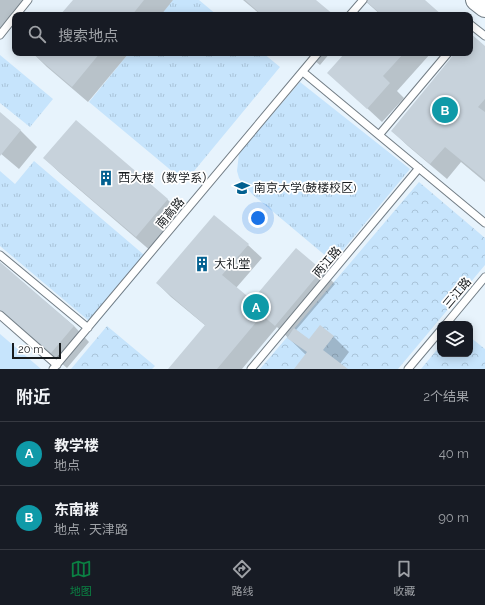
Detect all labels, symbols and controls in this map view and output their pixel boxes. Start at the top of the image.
search box [12,12,473,56]
icon: search [26,23,48,45]
text: 搜索地点 [58,27,118,45]
pin: B [432,95,458,125]
building icon: 西大楼（数学系） [97,169,115,187]
place label: 西大楼（数学系） [118,171,214,185]
school or university icon: 南京大学(鼓楼校区) [233,179,251,197]
place label: 南京大学(鼓楼校区) [254,181,356,195]
street label: 南高路 [153,195,187,231]
your location [248,208,268,228]
street label: 两江路 [310,244,344,280]
building icon: 大礼堂 [193,255,211,273]
place label: 大礼堂 [214,257,250,271]
street label: 三江路 [440,275,474,311]
pin: A [243,292,269,322]
map controls [437,321,473,357]
button: layers [437,321,473,357]
scale bar [12,341,61,360]
text: 20 m [18,343,43,356]
text: 附近 [16,387,50,407]
text: 2个结果 [423,389,469,404]
text: 教学楼 [54,437,99,455]
text: A [25,446,33,461]
text: 40 m [439,446,469,461]
text: 地点 [54,458,80,473]
text: 东南楼 [54,501,99,519]
text: B [25,510,33,525]
text: 90 m [438,510,469,525]
text: 地点 · 天津路 [54,522,128,537]
tab: 地图 [70,558,92,598]
tab: 路线 [231,558,253,598]
tab: 收藏 [393,558,415,598]

